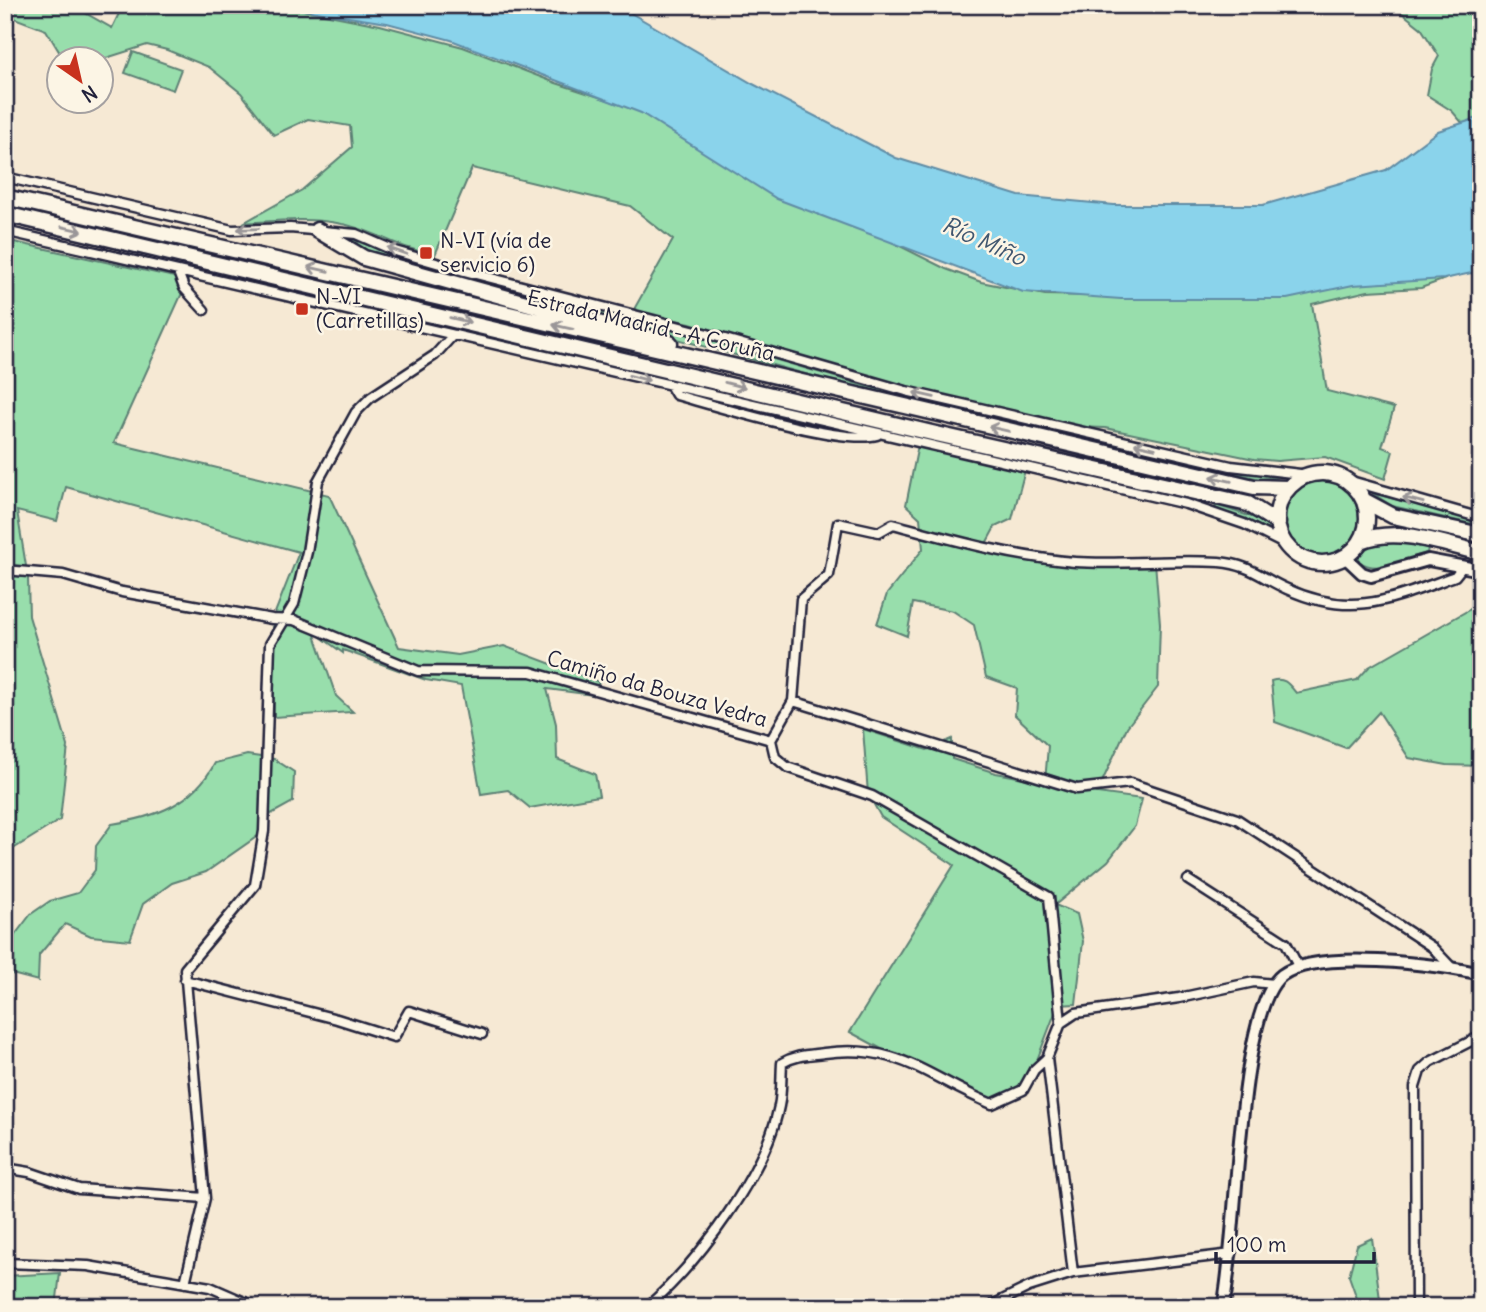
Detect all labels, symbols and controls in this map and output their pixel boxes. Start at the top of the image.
north arrow [46,46,116,116]
text: N [77,80,102,108]
water label: Río Miño [938,209,1031,272]
one-way arrow [60,223,83,237]
one-way arrow [237,223,260,236]
place label: N-VI (vía de servicio 6) [440,227,551,278]
one-way arrow [387,244,409,256]
marker: N-VI (vía de servicio 6) [418,245,434,261]
one-way arrow [307,262,330,275]
place label: N-VI (Carretillas) [316,283,424,334]
street label: Estrada Madrid - A Coruña [525,284,777,367]
marker: N-VI (Carretillas) [294,301,310,317]
one-way arrow [448,314,471,328]
one-way arrow [552,320,575,333]
one-way arrow [627,372,650,385]
one-way arrow [723,379,746,392]
one-way arrow [913,388,936,401]
one-way arrow [988,422,1011,436]
one-way arrow [1135,438,1157,451]
one-way arrow [1210,472,1233,486]
one-way arrow [1403,492,1425,505]
street label: Camiño da Bouza Vedra [544,644,770,733]
scale bar [1216,1221,1374,1265]
text: 100 m [1227,1231,1286,1258]

